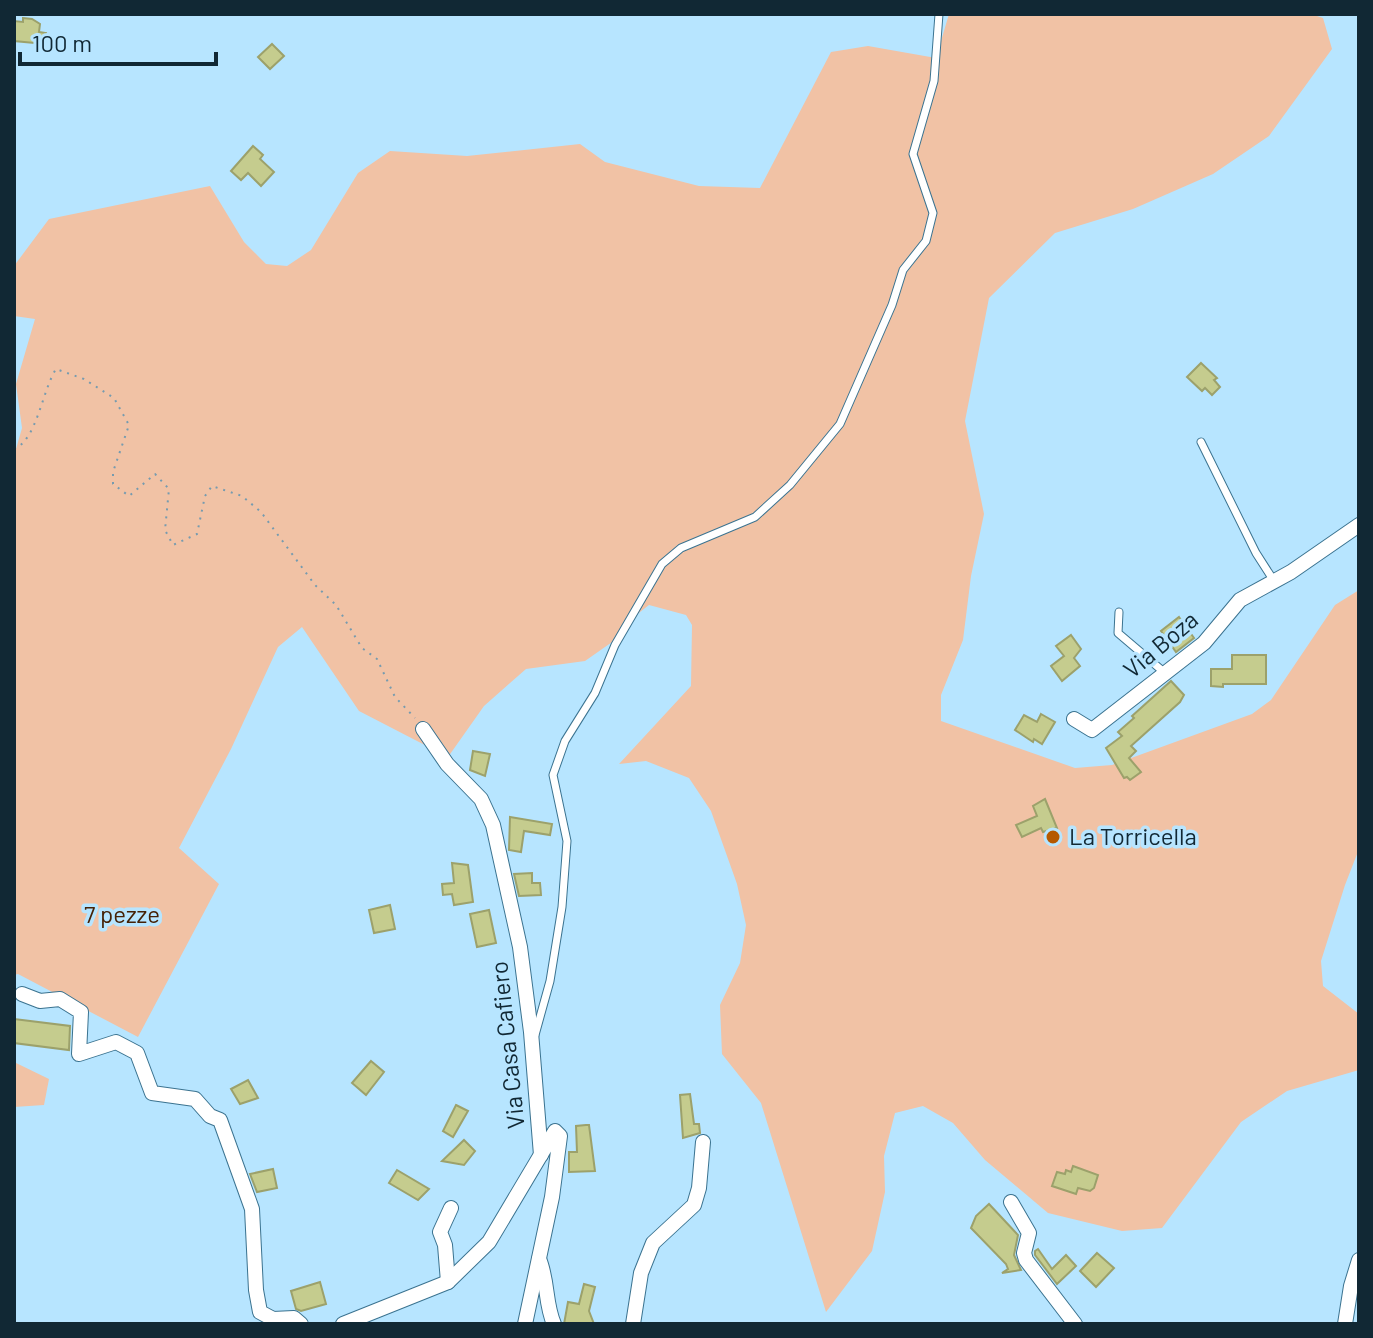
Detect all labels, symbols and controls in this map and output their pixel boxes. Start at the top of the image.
scale bar [20,16,216,66]
text: 100 m [32,28,92,57]
street label: Via Boza [1117,604,1203,683]
place label: La Torricella [1069,821,1197,850]
marker: La Torricella [1044,828,1062,846]
park label: 7 pezze [84,899,160,928]
street label: Via Casa Cafiero [483,960,530,1130]

